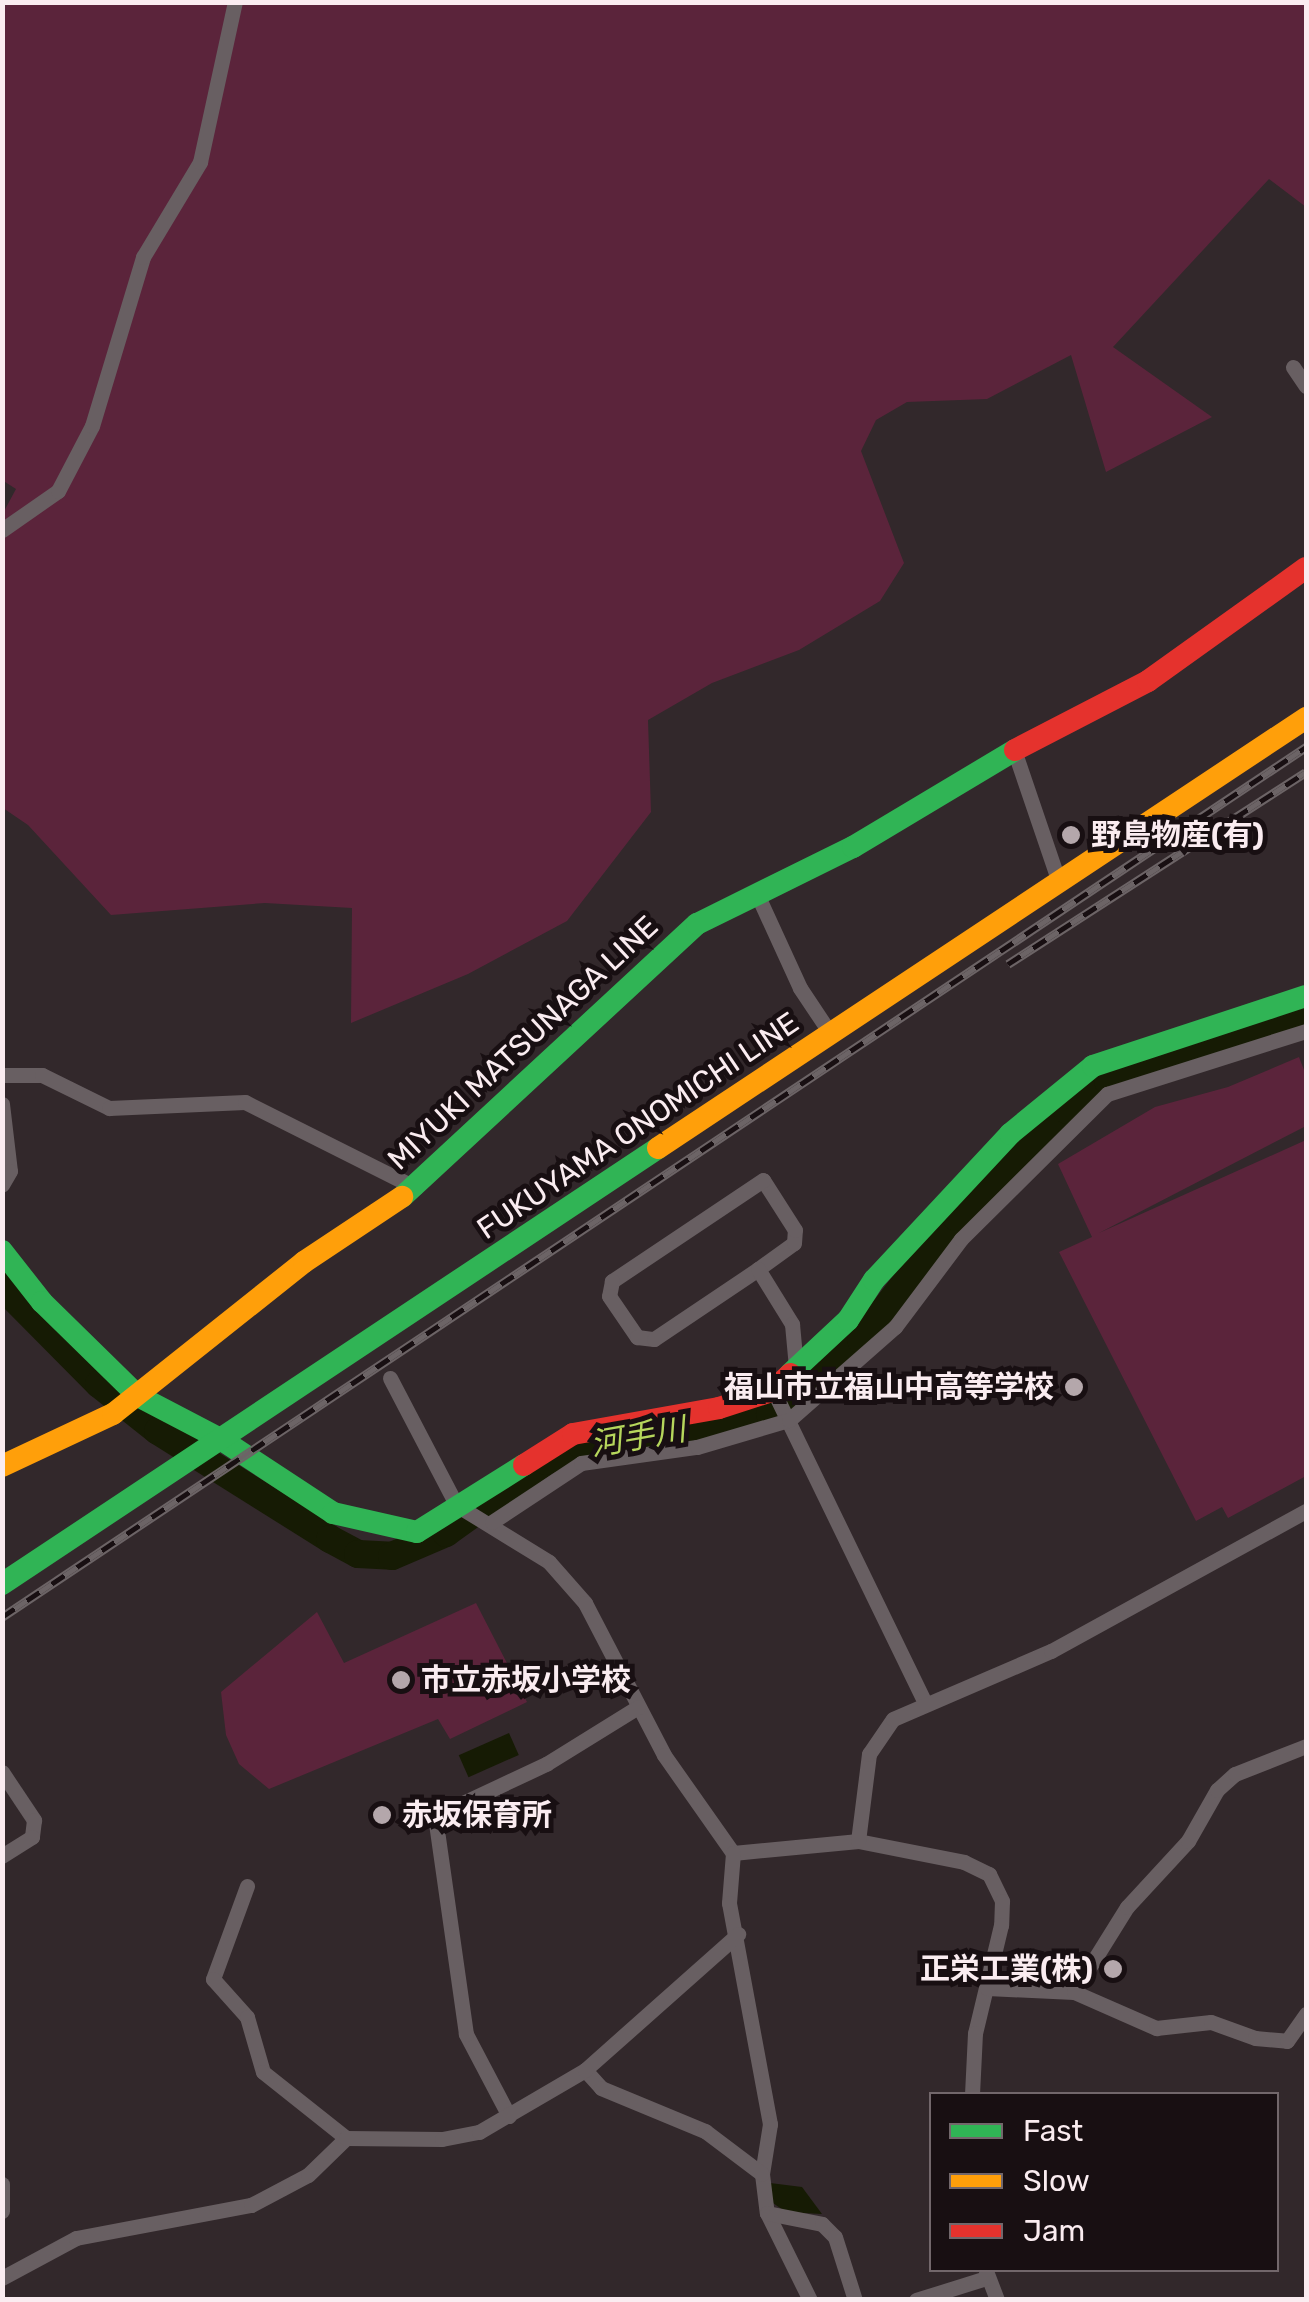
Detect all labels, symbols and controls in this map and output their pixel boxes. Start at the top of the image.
place label: 野島物産(有) [1091,817,1264,853]
marker: 野島物産(有) [1060,824,1082,846]
street label: MIYUKI MATSUNAGA LINE [380,908,666,1178]
street label: FUKUYAMA ONOMICHI LINE [470,1005,806,1247]
place label: 福山市立福山中高等学校 [724,1369,1054,1405]
marker: 福山市立福山中高等学校 [1063,1376,1085,1398]
water label: 河手川 [587,1410,689,1464]
place label: 市立赤坂小学校 [421,1662,631,1698]
marker: 市立赤坂小学校 [390,1669,412,1691]
place label: 赤坂保育所 [402,1797,552,1833]
marker: 赤坂保育所 [371,1804,393,1826]
place label: 正栄工業(株) [920,1951,1093,1987]
marker: 正栄工業(株) [1102,1958,1124,1980]
legend [929,2092,1279,2272]
text: Fast [1023,2113,1083,2149]
text: Slow [1023,2163,1090,2199]
text: Jam [1023,2213,1085,2249]

